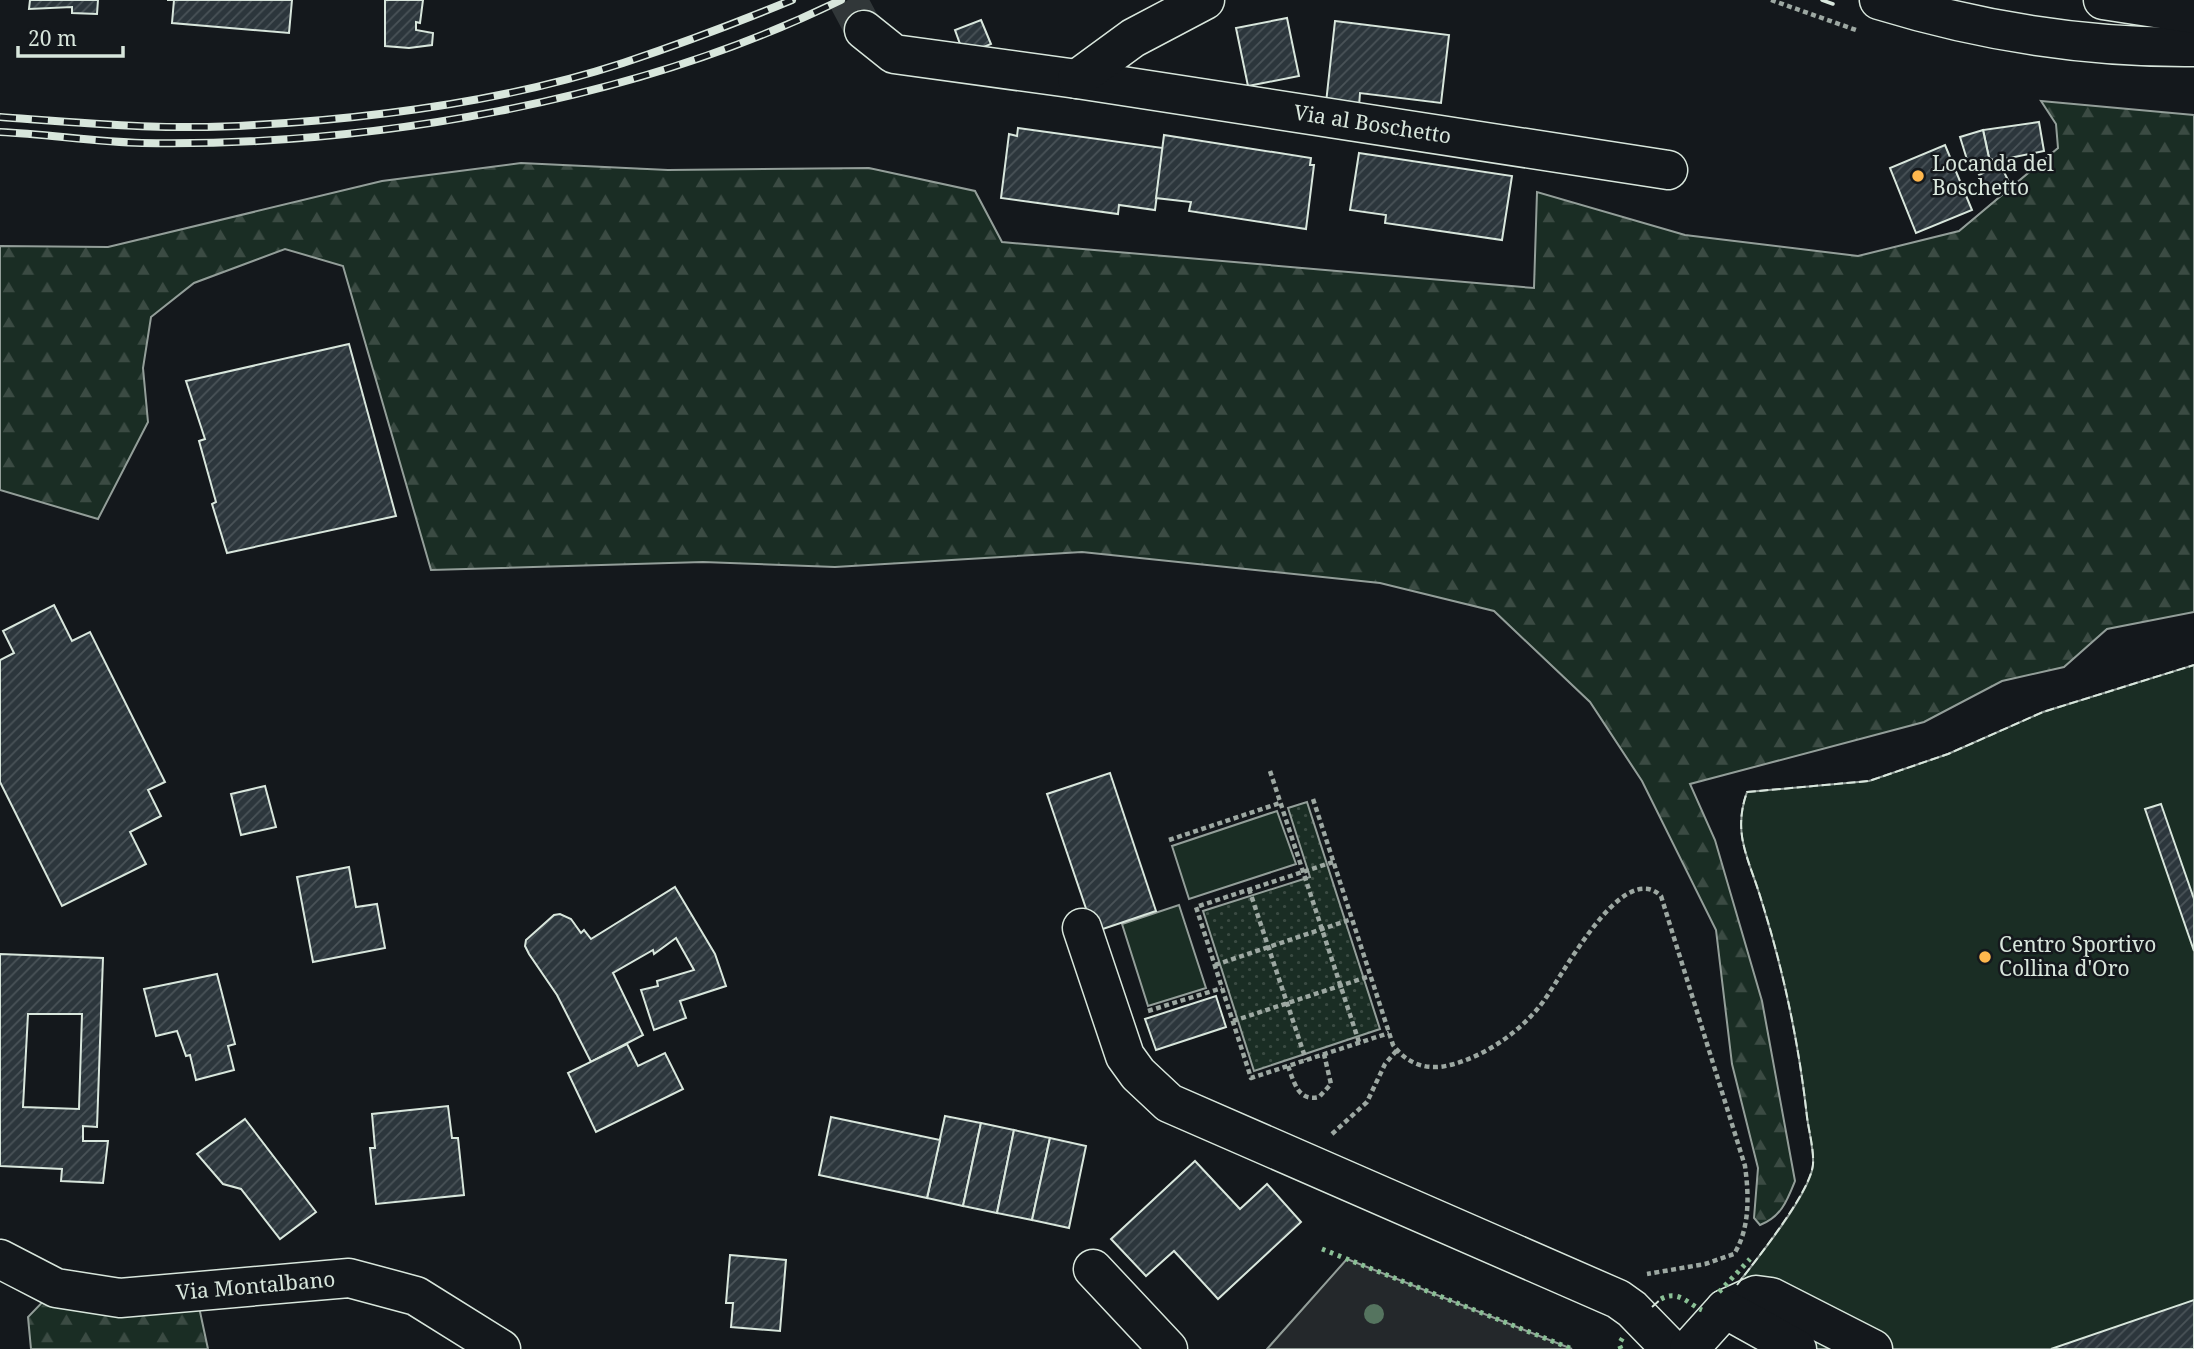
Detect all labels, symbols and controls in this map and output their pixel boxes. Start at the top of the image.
scale bar [18,14,122,58]
text: 20 m [28,24,77,52]
street label: Via al Boschetto [1292,98,1453,149]
place label: Locanda del Boschetto [1932,149,2054,201]
marker: Locanda del Boschetto [1910,168,1926,184]
place label: Centro Sportivo Collina d'Oro [1999,930,2156,982]
marker: Centro Sportivo Collina d'Oro [1977,949,1993,965]
street label: Via Montalbano [175,1264,336,1306]

